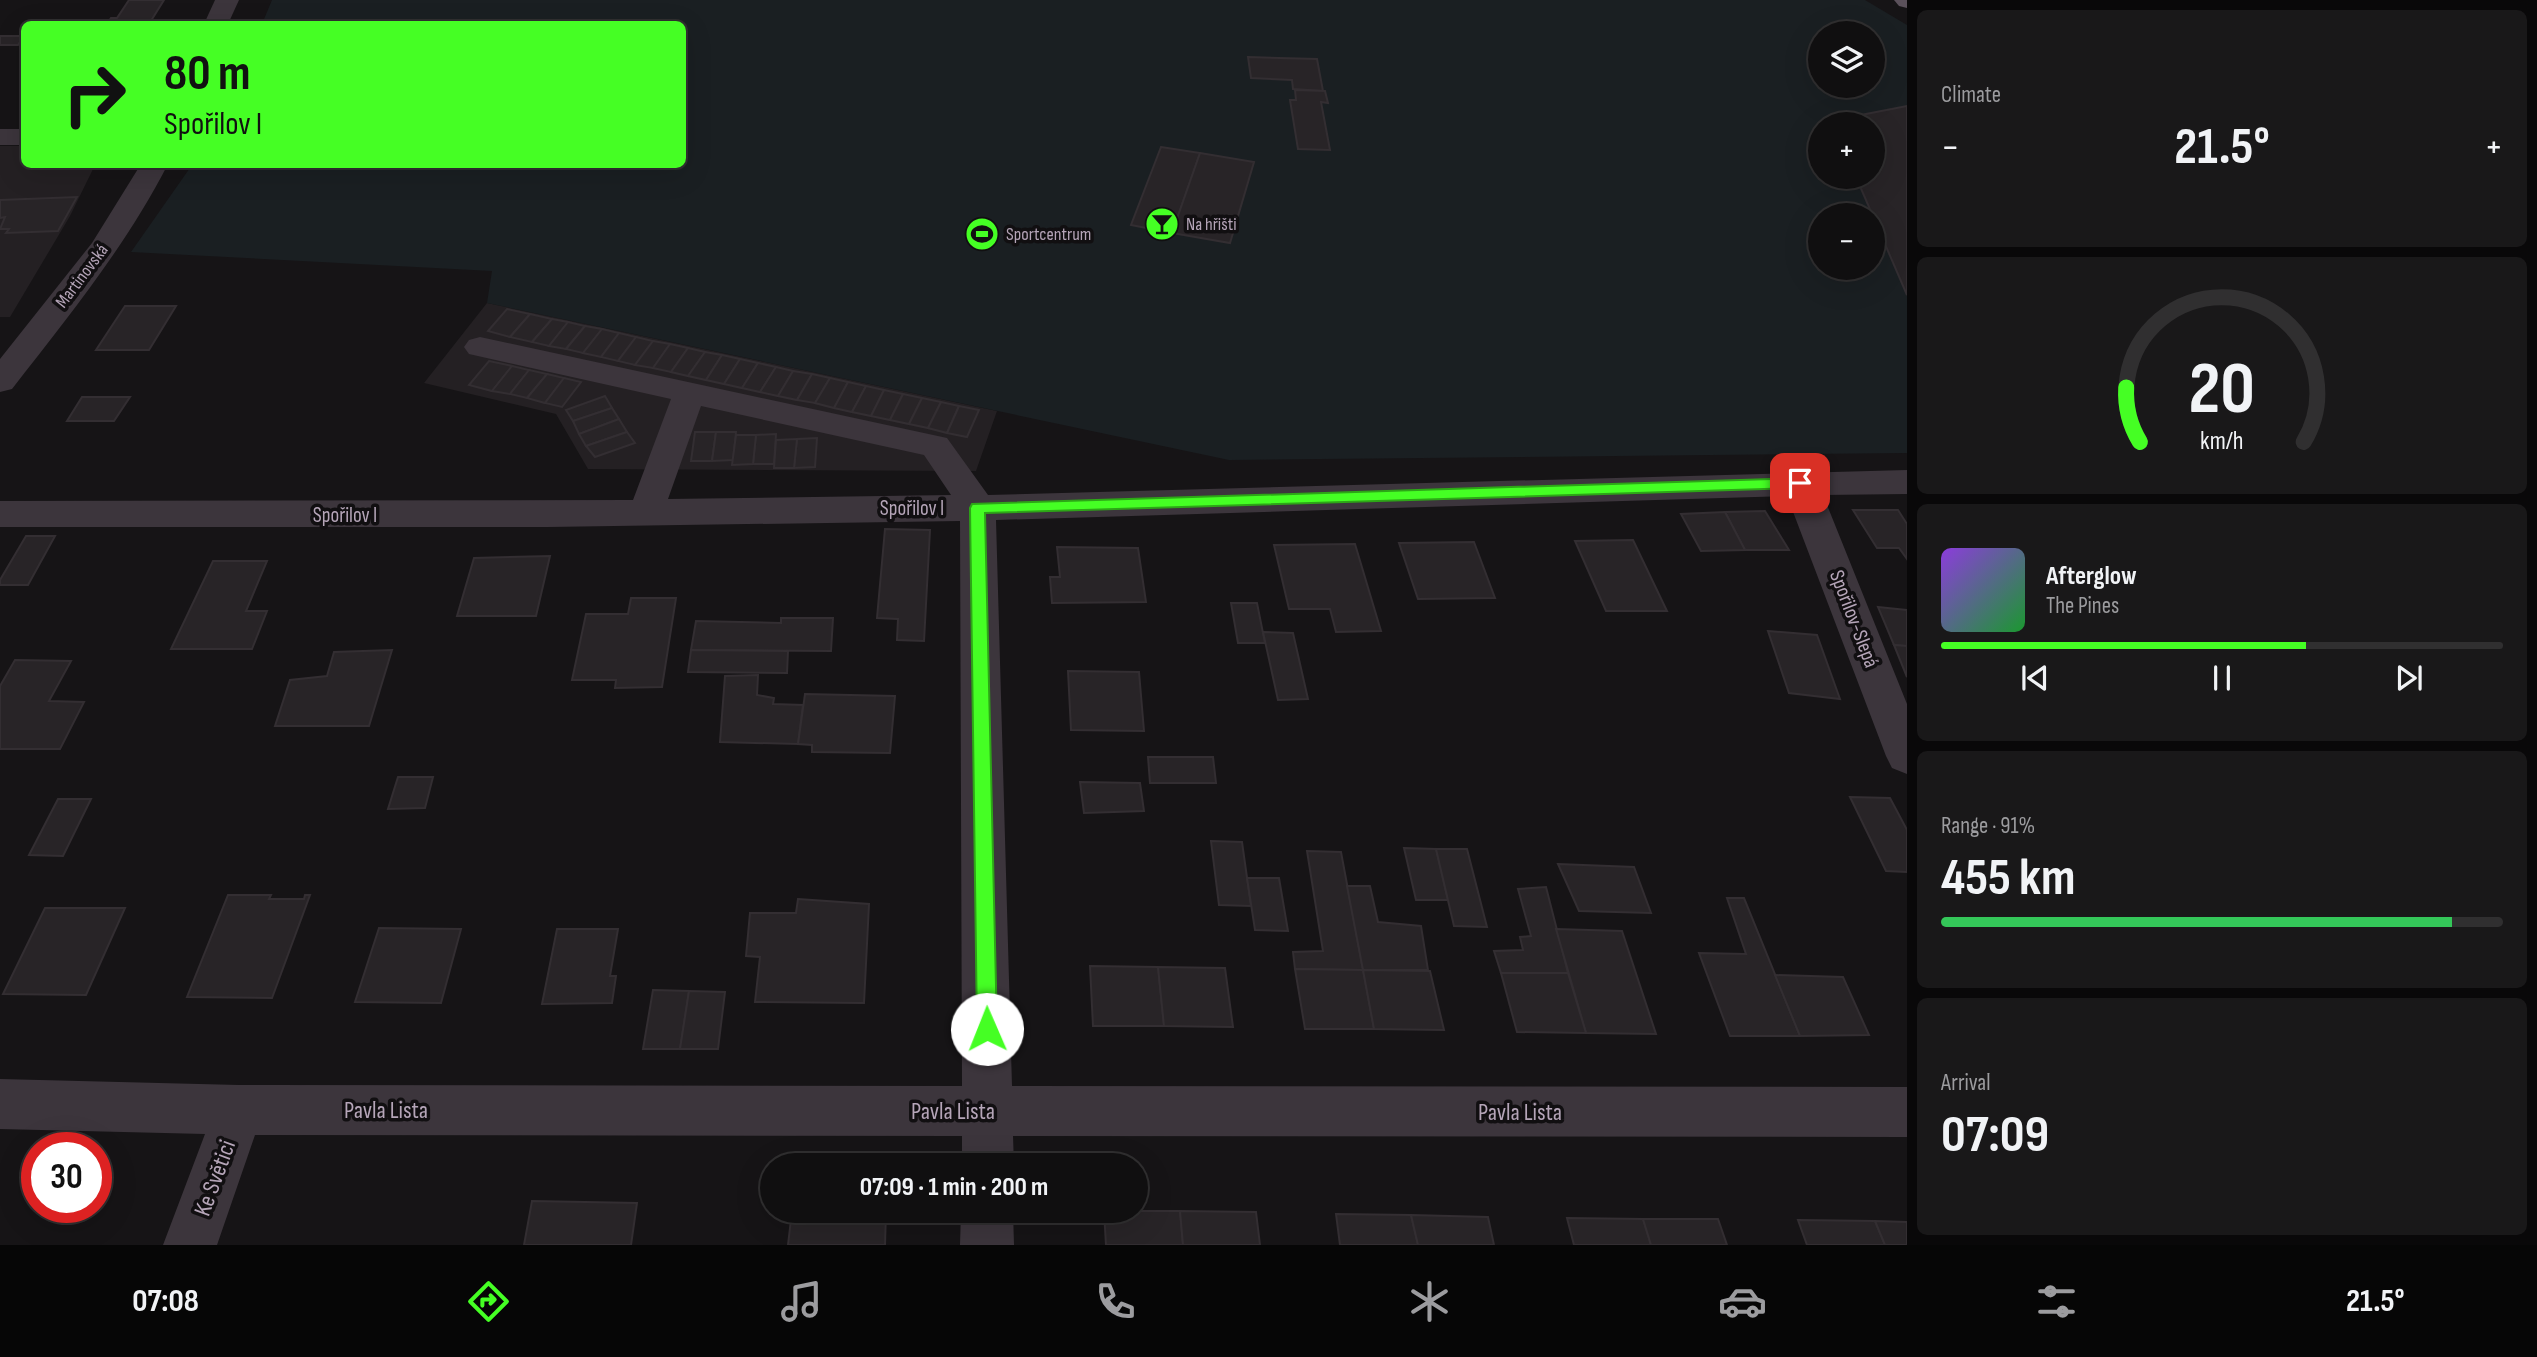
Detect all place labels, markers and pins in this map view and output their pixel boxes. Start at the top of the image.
bar icon: Na hřišti [1143,205,1181,243]
place label: Na hřišti [1186,214,1237,235]
sports icon: Sportcentrum [963,215,1001,253]
place label: Sportcentrum [1006,224,1091,245]
pin [1770,453,1830,513]

